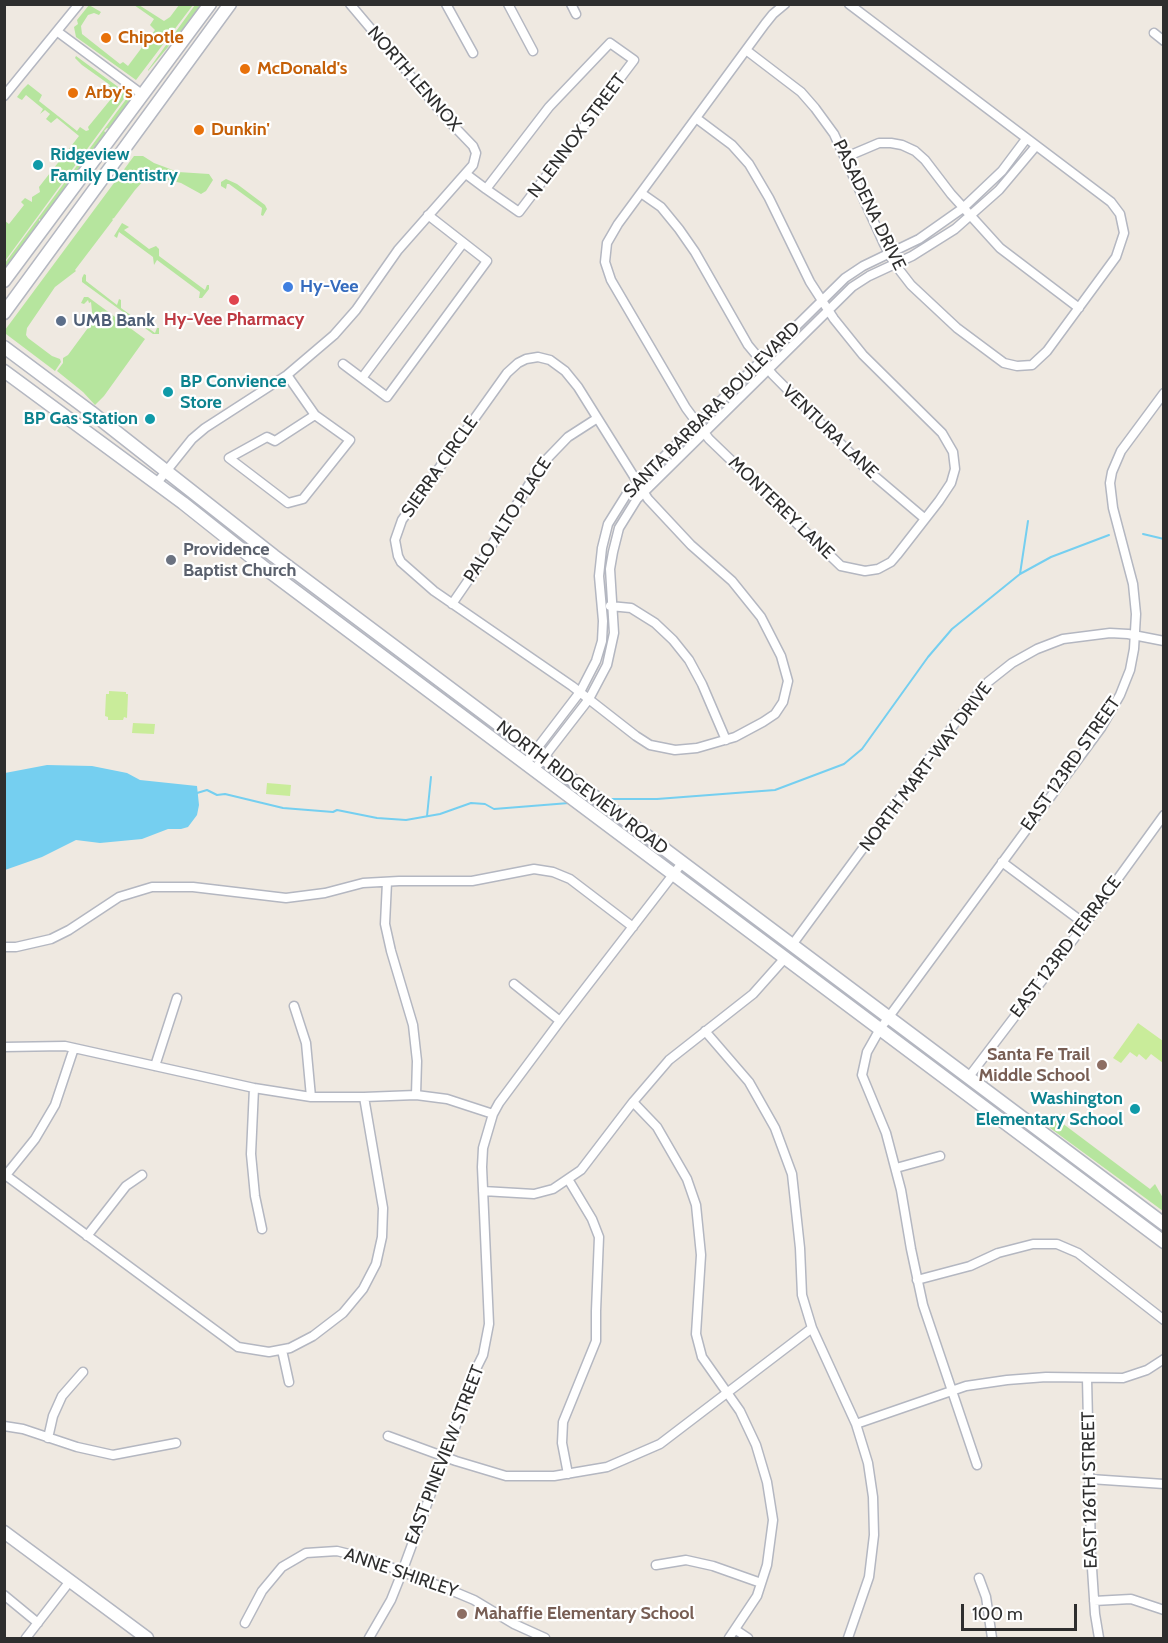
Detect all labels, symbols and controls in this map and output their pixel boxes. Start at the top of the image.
street label: NORTH LENNOX [363,22,465,136]
place label: Chipotle [118,27,184,49]
marker: Chipotle [99,31,113,45]
place label: McDonald's [257,58,347,80]
marker: McDonald's [238,62,252,76]
street label: N LENNOX STREET [523,70,631,202]
place label: Arby's [85,82,133,104]
marker: Arby's [66,86,80,100]
place label: Dunkin' [211,119,270,141]
marker: Dunkin' [192,123,206,137]
street label: PASADENA DRIVE [828,136,910,274]
place label: Ridgeview Family Dentistry [50,144,178,186]
marker: Ridgeview Family Dentistry [31,158,45,172]
place label: Hy-Vee [300,276,359,298]
marker: Hy-Vee [281,280,295,294]
marker: Hy-Vee Pharmacy [227,293,241,307]
place label: Hy-Vee Pharmacy [164,309,304,331]
place label: UMB Bank [73,310,155,332]
marker: UMB Bank [54,314,68,328]
street label: SANTA BARBARA BOULEVARD [619,317,805,503]
place label: BP Convience Store [180,371,287,413]
street label: VENTURA LANE [778,381,882,483]
marker: BP Convience Store [161,385,175,399]
place label: BP Gas Station [23,408,138,430]
marker: BP Gas Station [143,412,157,426]
street label: SIERRA CIRCLE [397,412,483,522]
street label: MONTEREY LANE [724,452,838,564]
street label: PALO ALTO PLACE [460,454,556,586]
place label: Providence Baptist Church [183,539,296,582]
marker: Providence Baptist Church [164,553,178,567]
street label: NORTH MART-WAY DRIVE [855,678,997,856]
street label: EAST 123RD STREET [1017,693,1125,835]
street label: NORTH RIDGEVIEW ROAD [492,716,672,860]
street label: EAST 123RD TERRACE [1006,872,1126,1022]
place label: Santa Fe Trail Middle School [979,1044,1090,1086]
marker: Santa Fe Trail Middle School [1095,1058,1109,1072]
place label: Washington Elementary School [976,1088,1123,1130]
marker: Washington Elementary School [1128,1102,1142,1116]
street label: EAST PINEVIEW STREET [401,1363,489,1547]
street label: EAST 126TH STREET [1078,1411,1102,1569]
street label: ANNE SHIRLEY [342,1544,460,1602]
scale bar [964,1592,1080,1630]
place label: Mahaffie Elementary School [474,1603,694,1625]
text: 100 m [972,1603,1023,1625]
marker: Mahaffie Elementary School [455,1607,469,1621]

